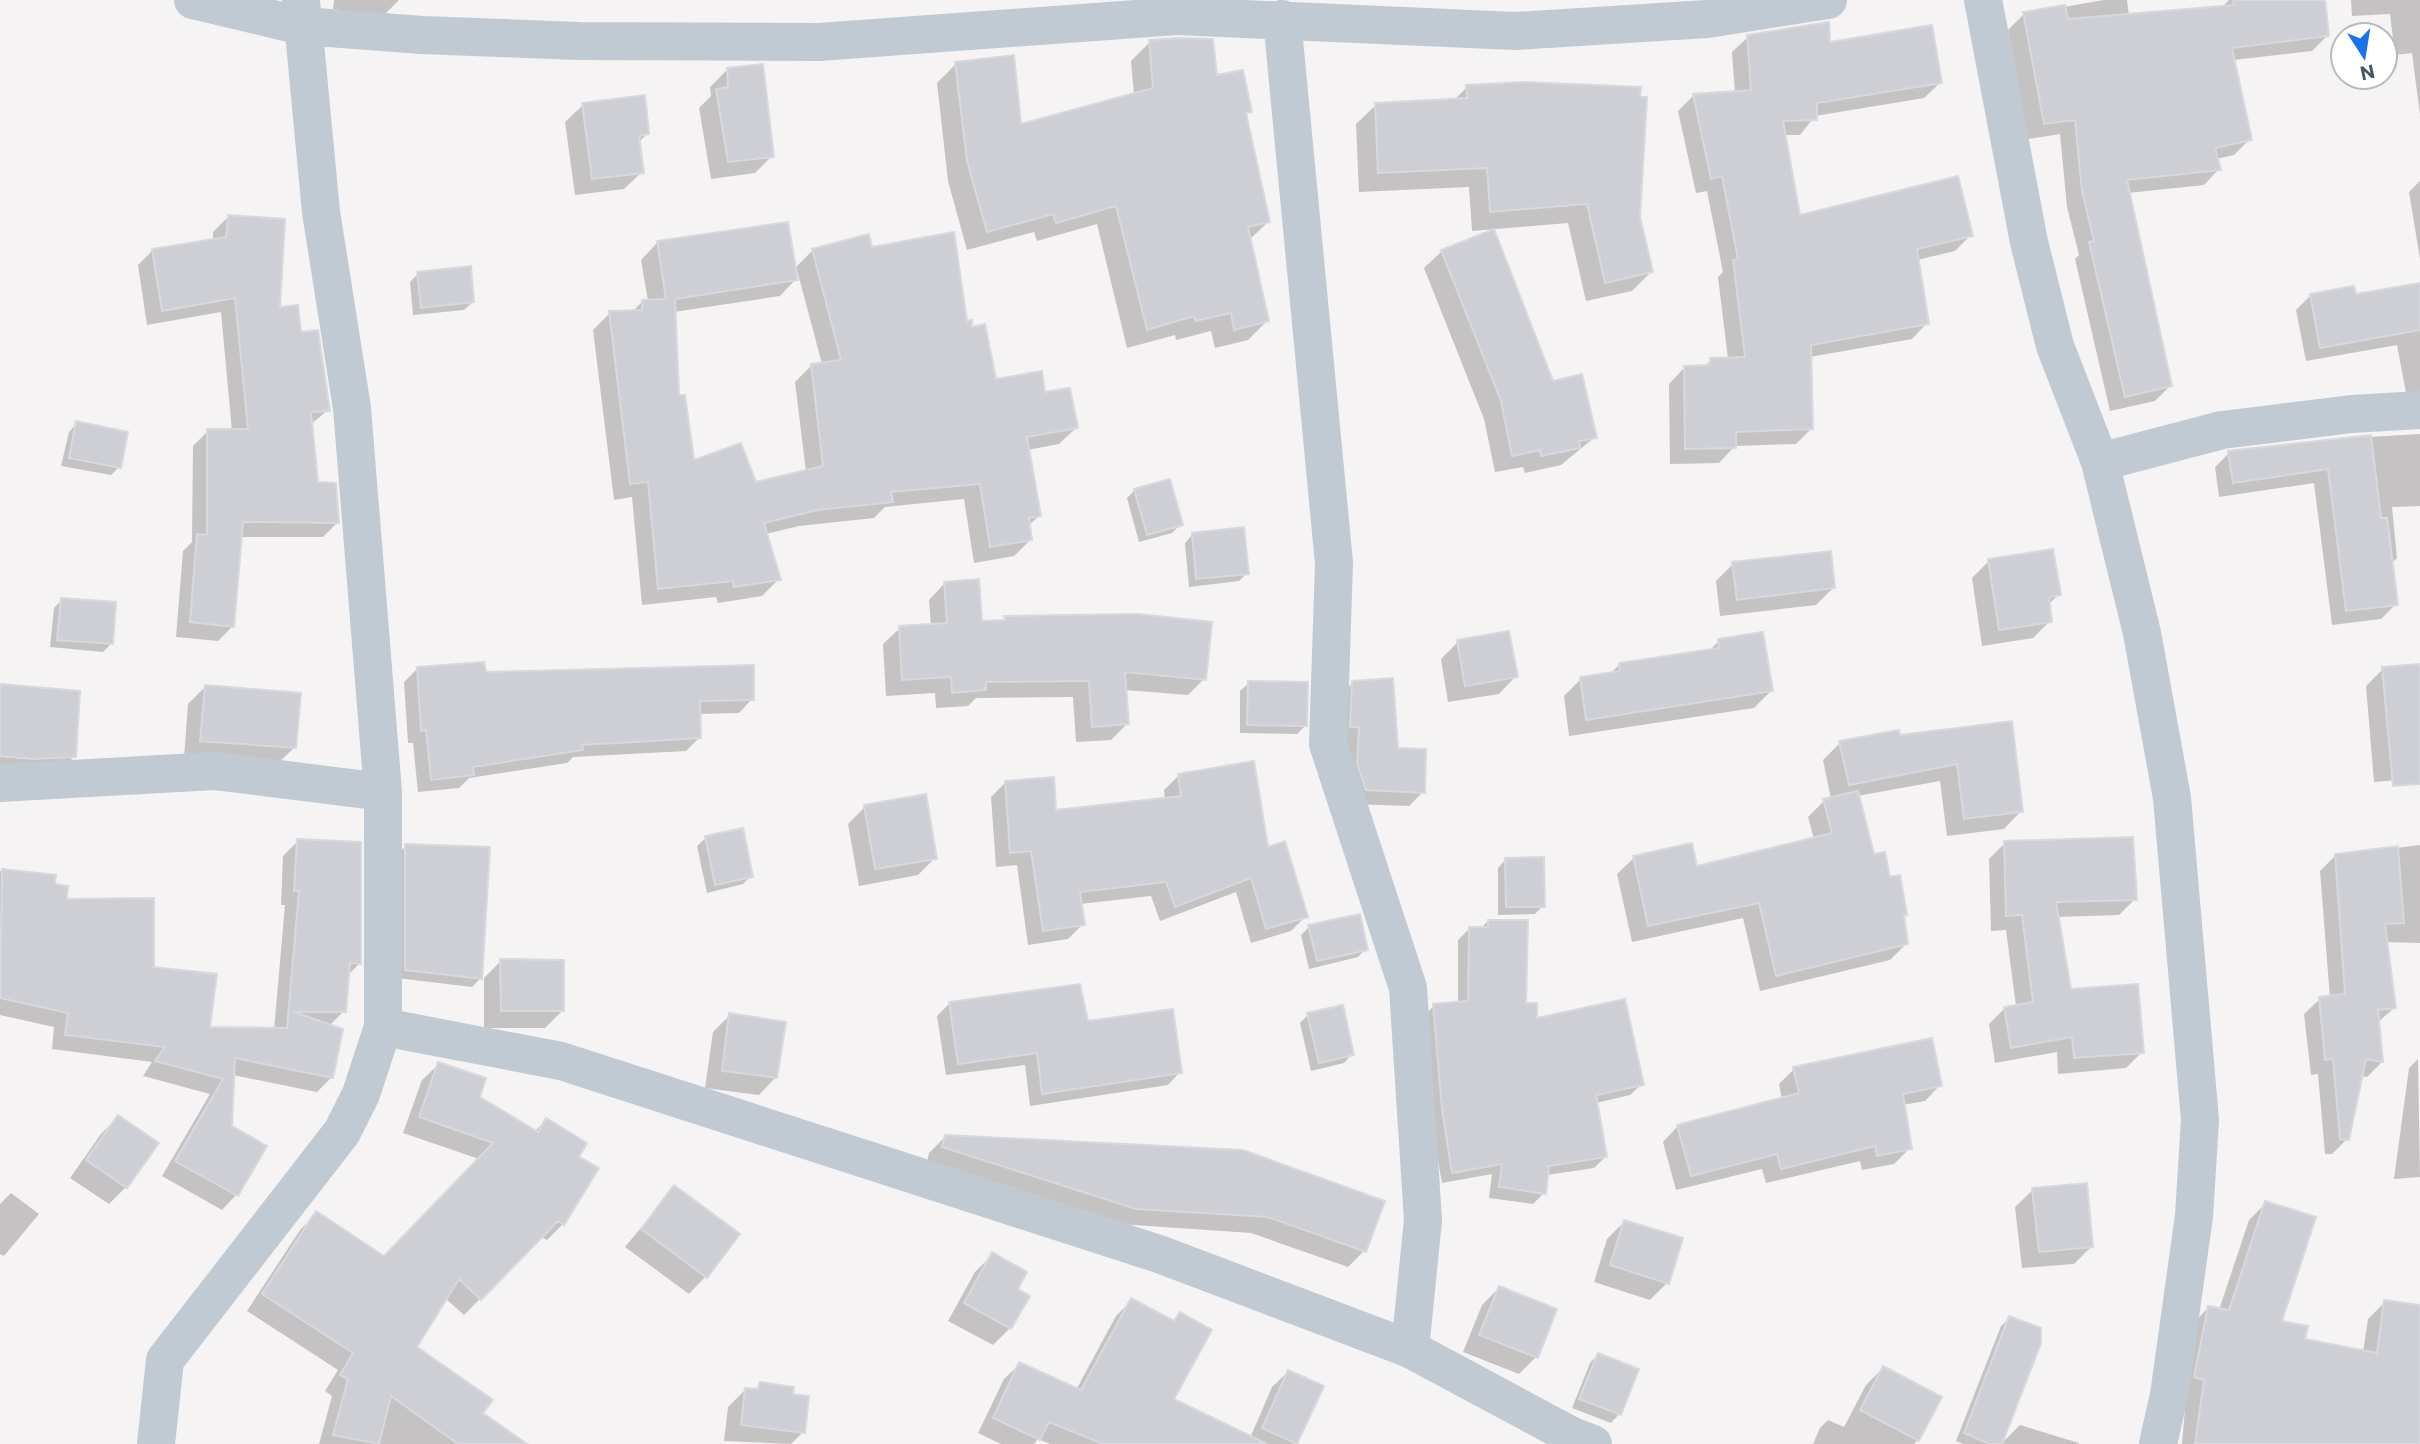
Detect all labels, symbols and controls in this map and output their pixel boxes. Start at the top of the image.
north arrow [2329,21,2399,91]
text: N [2358,60,2377,86]

